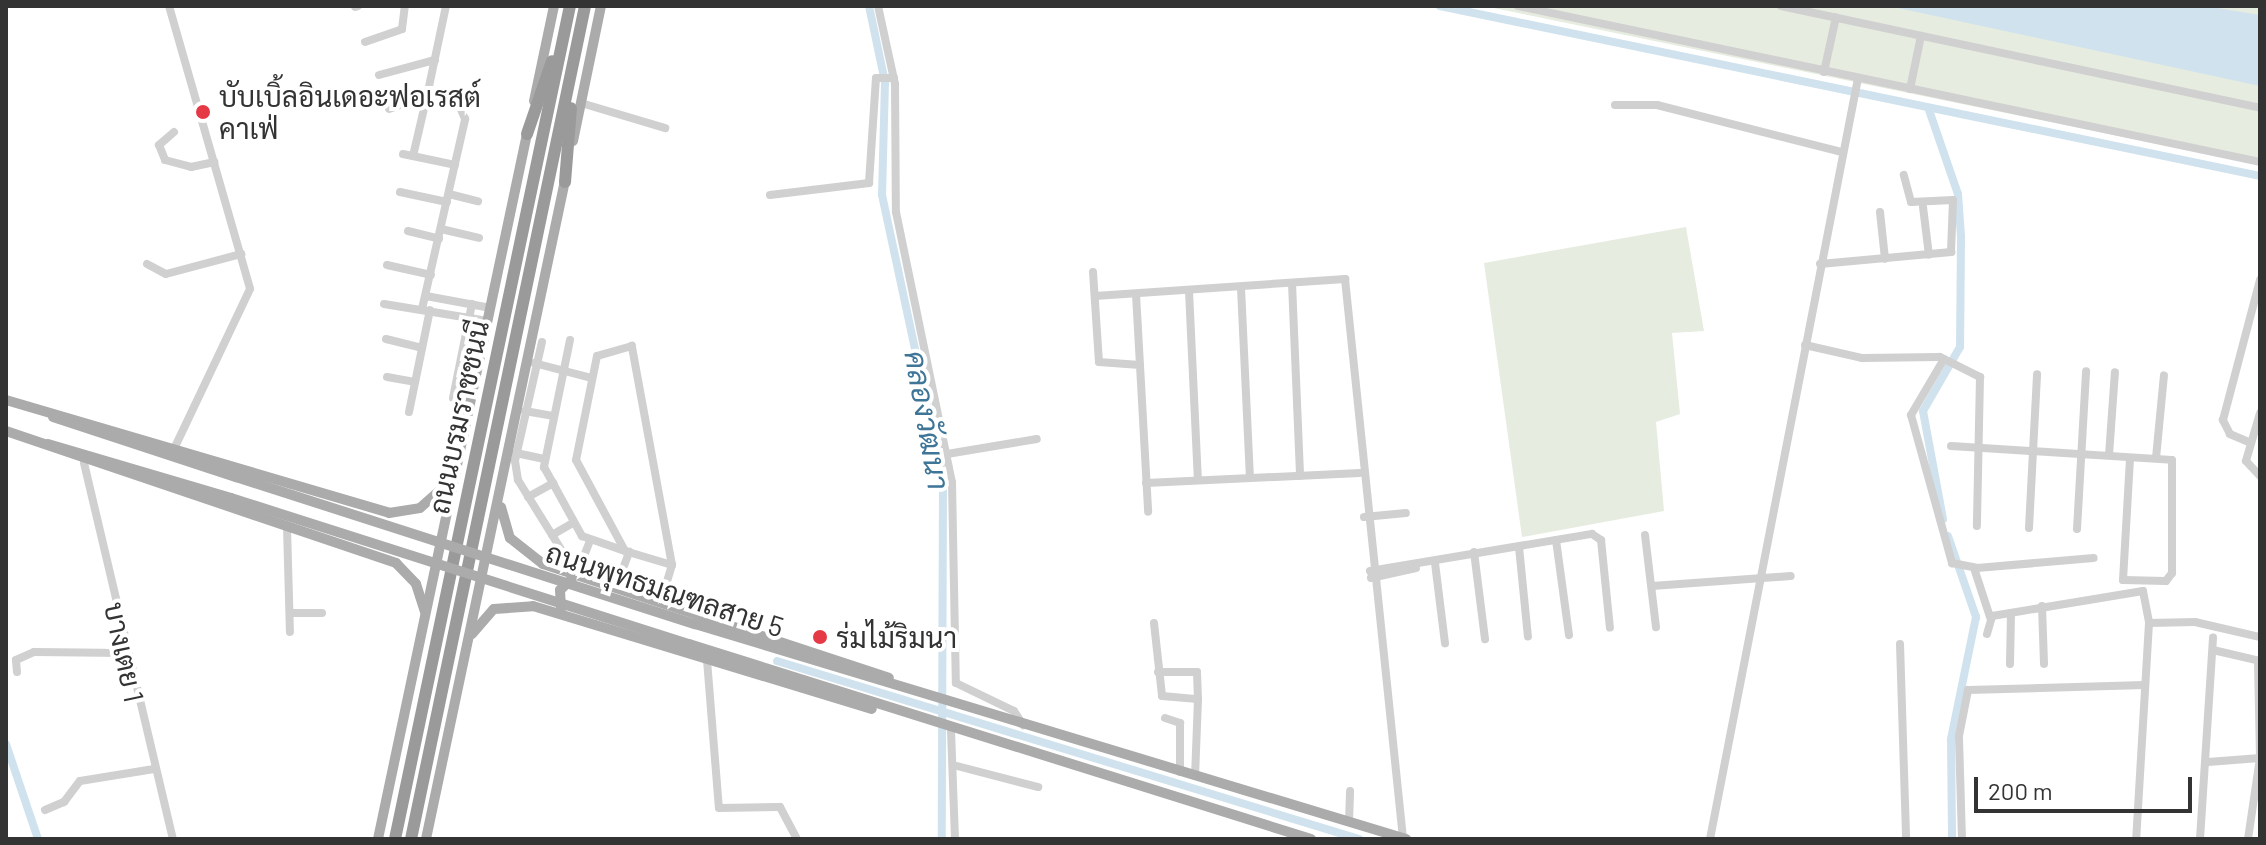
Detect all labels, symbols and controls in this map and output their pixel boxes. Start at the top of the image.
place label: บับเบิ้ลอินเดอะฟอเรสต์ คาเฟ่ [219,79,481,145]
marker: บับเบิ้ลอินเดอะฟอเรสต์ คาเฟ่ [194,103,212,121]
street label: ถนนบรมราชชนนี [421,317,495,517]
water label: คลองวัฒนา [898,348,958,492]
street label: ถนนพุทธมณฑลสาย 5 [542,535,788,643]
street label: บางเตย 1 [98,599,152,705]
place label: ร่มไม้ริมนา [836,620,957,654]
marker: ร่มไม้ริมนา [811,628,829,646]
scale bar [1978,761,2196,811]
text: 200 m [1988,776,2053,805]

